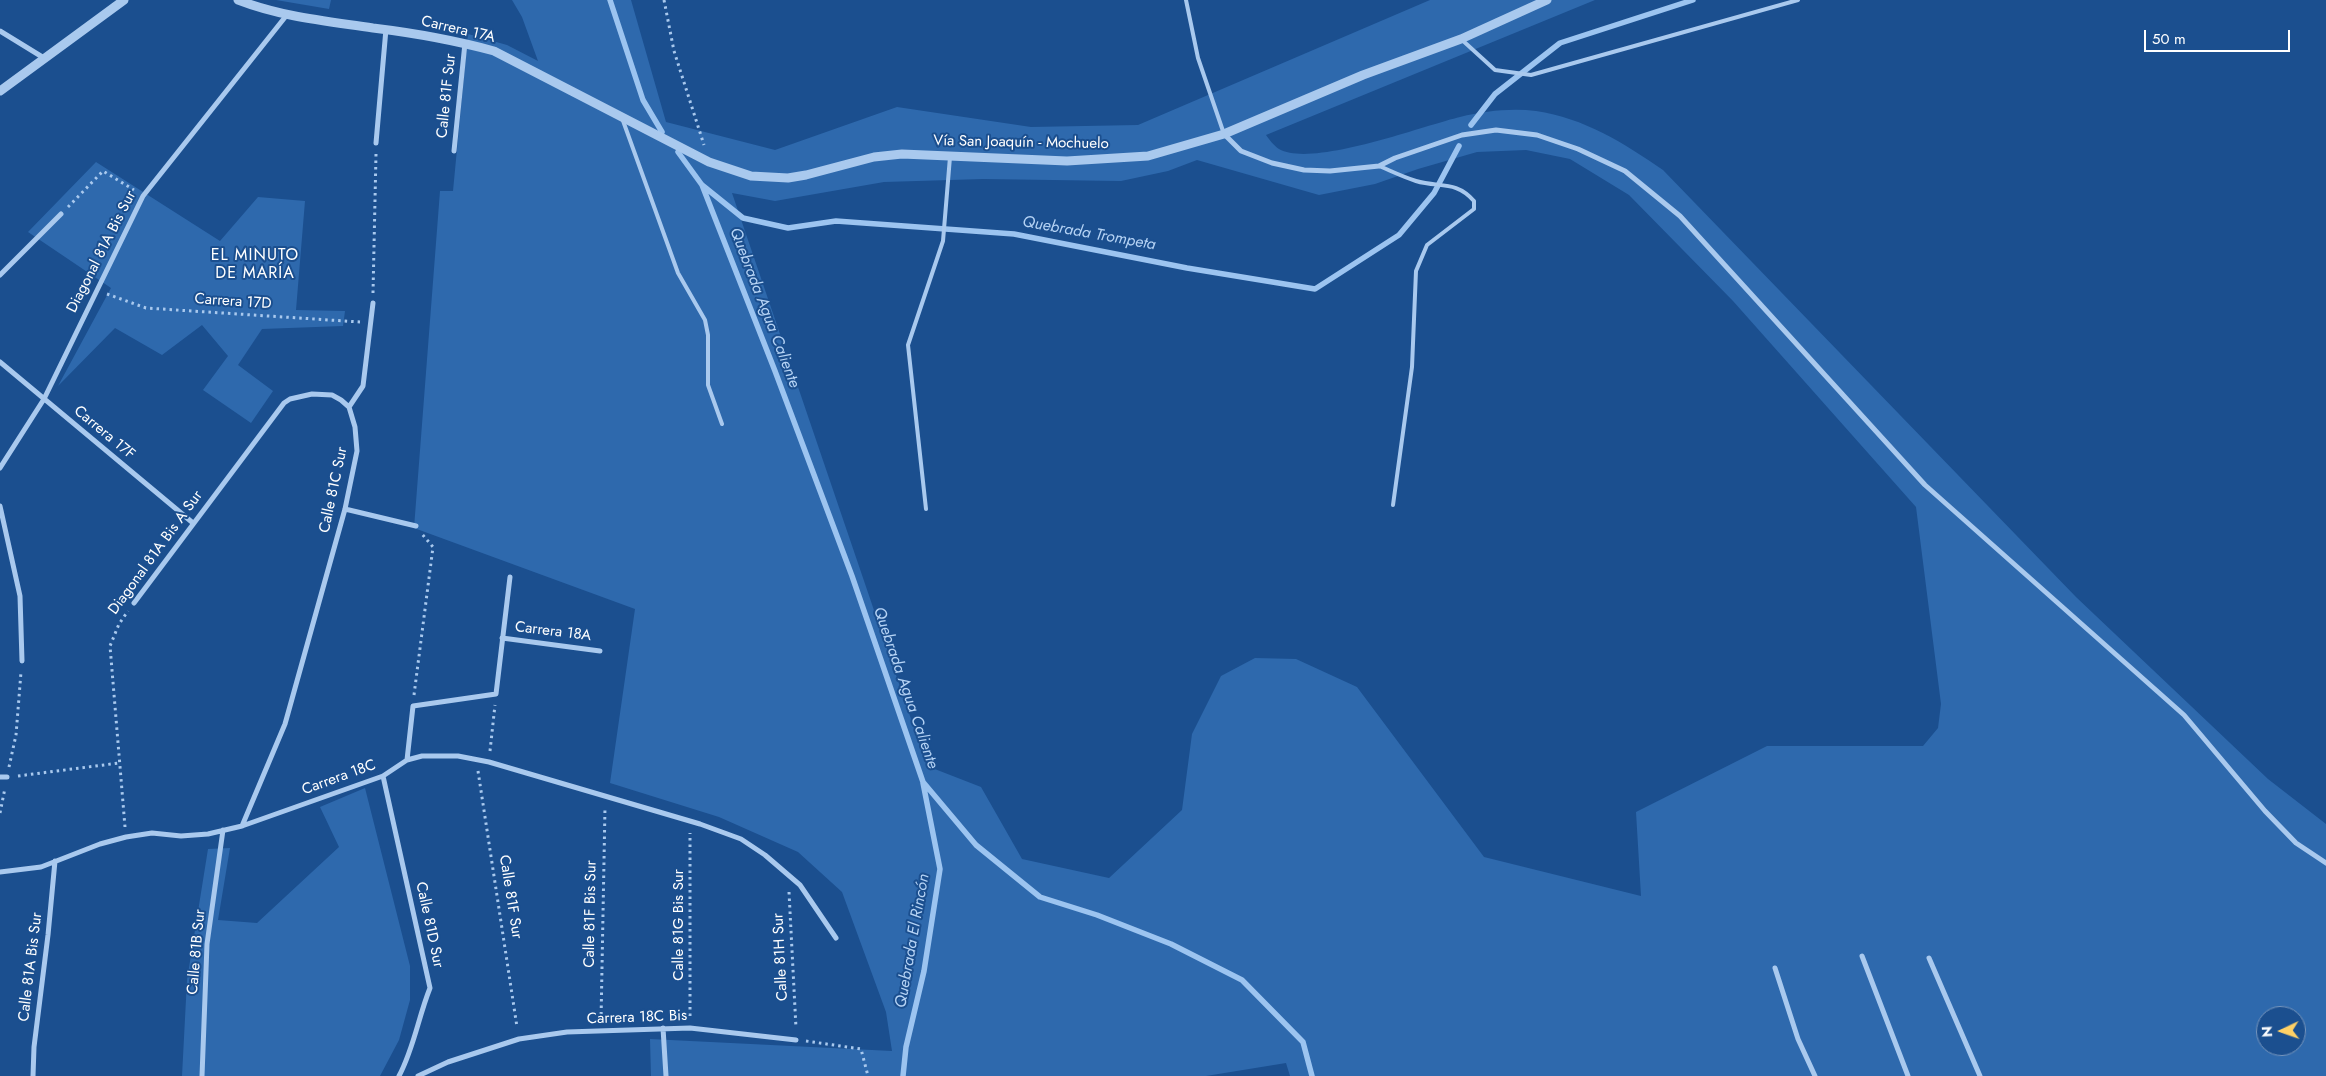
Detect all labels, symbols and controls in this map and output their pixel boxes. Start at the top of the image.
street label: Carrera 17A [419,13,497,47]
scale bar [2146,20,2292,52]
text: 50 m [2152,28,2186,50]
street label: Calle 81F Sur [434,53,460,139]
street label: Vía San Joaquín - Mochuelo [933,132,1109,154]
street label: Diagonal 81A Bis Sur [63,188,141,316]
water label: Quebrada Trompeta [1021,213,1157,255]
water label: Quebrada Agua Caliente [725,225,803,391]
district label: EL MINUTO DE MARÍA [210,246,300,284]
street label: Carrera 17D [194,290,272,314]
street label: Carrera 17F [70,402,138,464]
street label: Calle 81C Sur [316,445,352,535]
street label: Diagonal 81A Bis A Sur [105,487,207,619]
water label: Quebrada Agua Caliente [868,605,942,771]
street label: Carrera 18A [514,618,592,646]
street label: Carrera 18C [300,756,378,800]
street label: Calle 81F Sur [494,854,526,940]
street label: Calle 81F Bis Sur [581,860,601,968]
street label: Calle 81G Bis Sur [670,869,688,981]
water label: Quebrada El Rincón [892,872,934,1010]
street label: Calle 81D Sur [411,880,447,970]
street label: Calle 81B Sur [184,909,210,995]
street label: Calle 81A Bis Sur [15,911,47,1023]
street label: Calle 81H Sur [770,913,792,1001]
north arrow [2256,1006,2306,1056]
street label: Carrera 18C Bis [587,1007,687,1029]
text: N [2257,1026,2277,1038]

